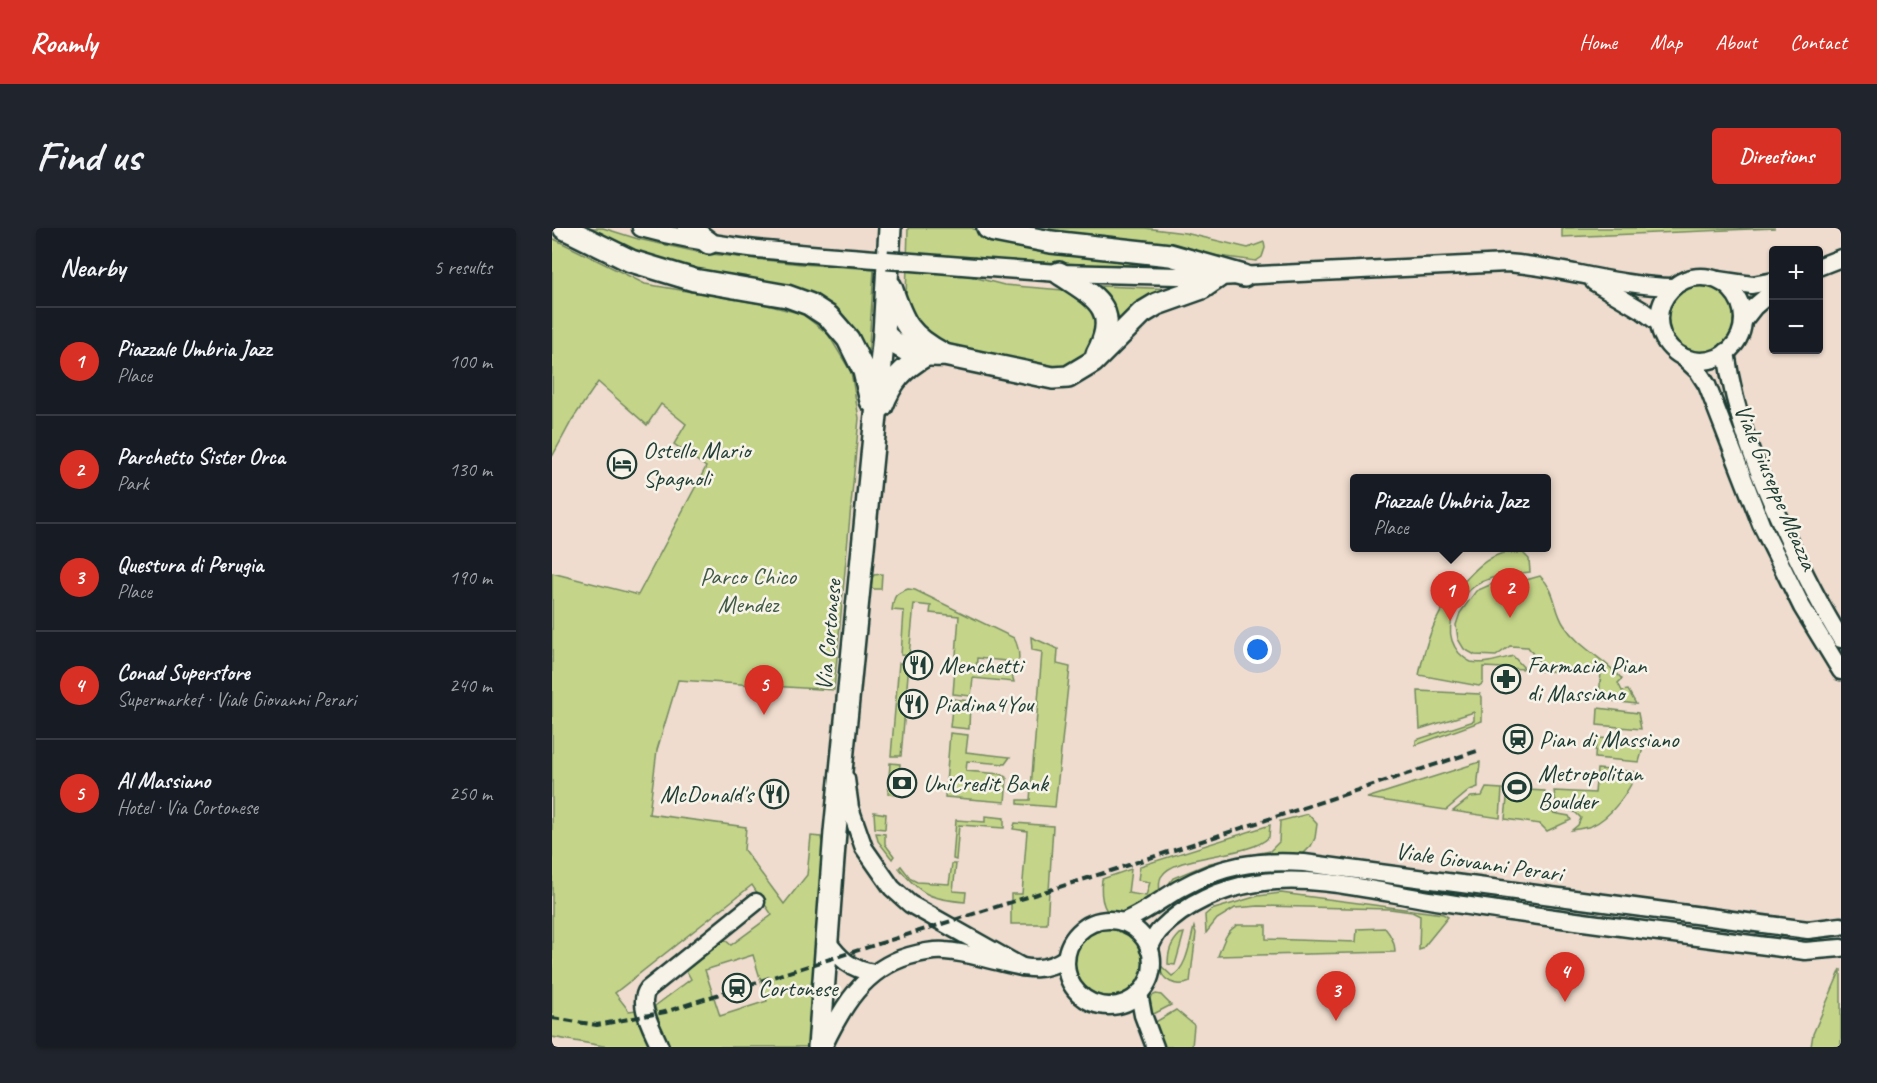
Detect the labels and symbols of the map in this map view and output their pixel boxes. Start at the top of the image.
street label: Viale Giuseppe Meazza [1728,400,1825,576]
place label: Ostello Mario Spagnoli [643,435,753,493]
hotel icon: Ostello Mario Spagnoli [606,448,638,480]
park label: Parco Chico Mendez [700,561,798,619]
pin: 2 [1490,568,1530,618]
pin: 1 [1430,572,1470,621]
street label: Via Cortonese [808,576,848,692]
your location [1243,635,1272,664]
restaurant icon: Menchetti [902,649,934,681]
place label: Menchetti [939,650,1026,680]
place label: Farmacia Pian di Massiano [1527,650,1648,708]
pharmacy icon: Farmacia Pian di Massiano [1490,663,1522,695]
pin: 5 [744,666,784,715]
restaurant icon: Piadina4You [897,688,929,720]
place label: Piadina4You [934,689,1036,719]
station icon: Pian di Massiano [1502,723,1534,755]
place label: Pian di Massiano [1539,724,1680,754]
place label: Metropolitan Boulder [1538,758,1644,816]
bank icon: UniCredit Bank [886,767,918,799]
place label: UniCredit Bank [923,768,1050,798]
sports icon: Metropolitan Boulder [1501,771,1533,803]
restaurant icon: McDonald's [758,778,790,810]
place label: McDonald's [660,779,756,809]
street label: Viale Giovanni Perari [1393,835,1567,889]
pin: 4 [1546,952,1584,1002]
station icon: Cortonese [721,972,753,1004]
pin: 3 [1316,972,1356,1021]
place label: Cortonese [758,973,840,1003]

